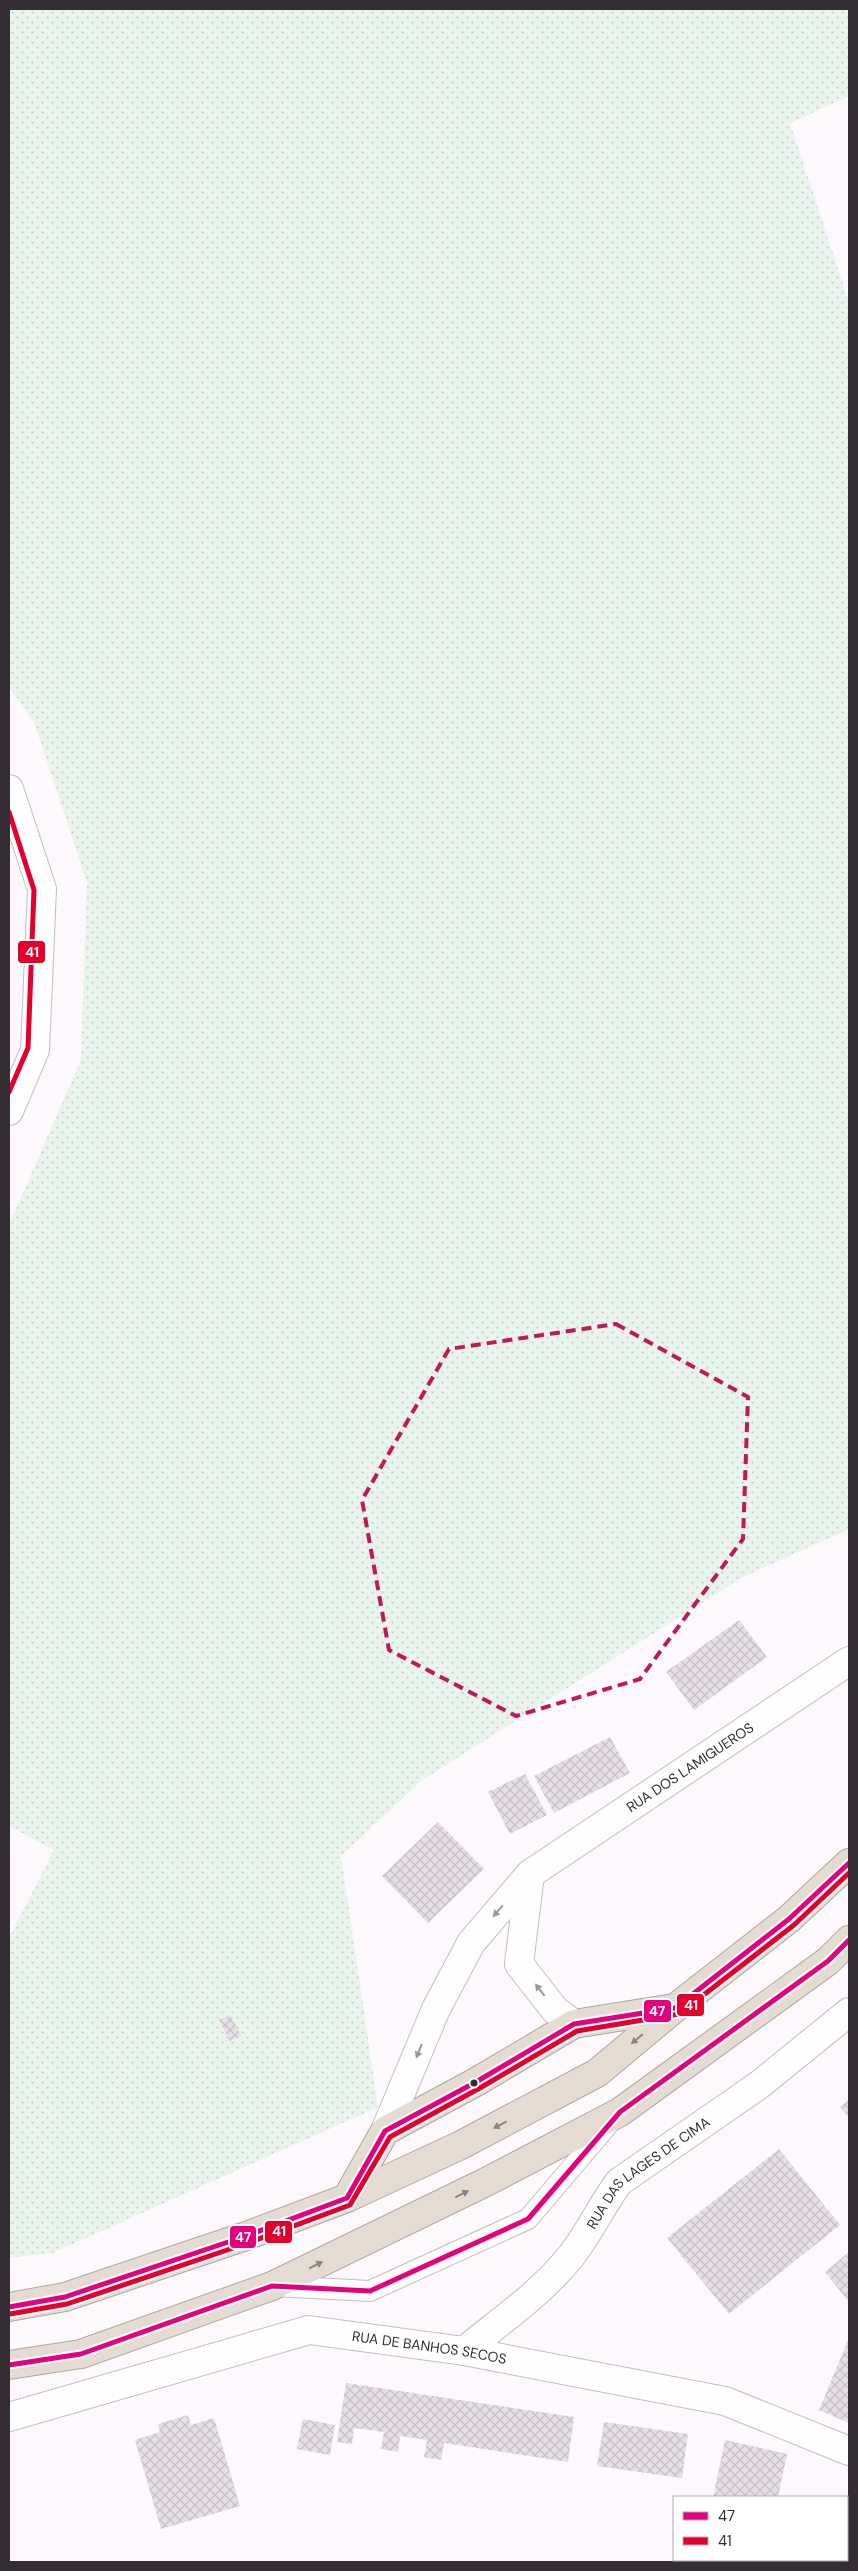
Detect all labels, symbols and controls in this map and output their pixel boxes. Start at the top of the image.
line badge: 41 [17,940,46,964]
text: 41 [25,943,39,961]
street label: RUA DOS LAMIGUEROS [623,1718,757,1816]
one-way arrow [493,1904,504,1917]
one-way arrow [534,1984,545,1997]
line badge: 41 [676,1993,705,2017]
text: 41 [684,1996,698,2014]
line badge: 47 [643,1999,672,2023]
text: 47 [649,2002,666,2020]
one-way arrow [631,2034,644,2045]
one-way arrow [415,2044,422,2059]
unlabelled marker [469,2078,479,2088]
street label: RUA DAS LAGES DE CIMA [583,2113,713,2232]
one-way arrow [493,2121,507,2129]
one-way arrow [455,2189,469,2197]
line badge: 41 [264,2220,293,2244]
text: 41 [272,2222,286,2240]
line badge: 47 [229,2225,257,2249]
text: 47 [235,2228,252,2246]
one-way arrow [309,2260,323,2268]
street label: RUA DE BANHOS SECOS [351,2327,508,2368]
legend [673,2496,848,2561]
text: 47 [718,2506,735,2526]
text: 41 [718,2531,732,2551]

